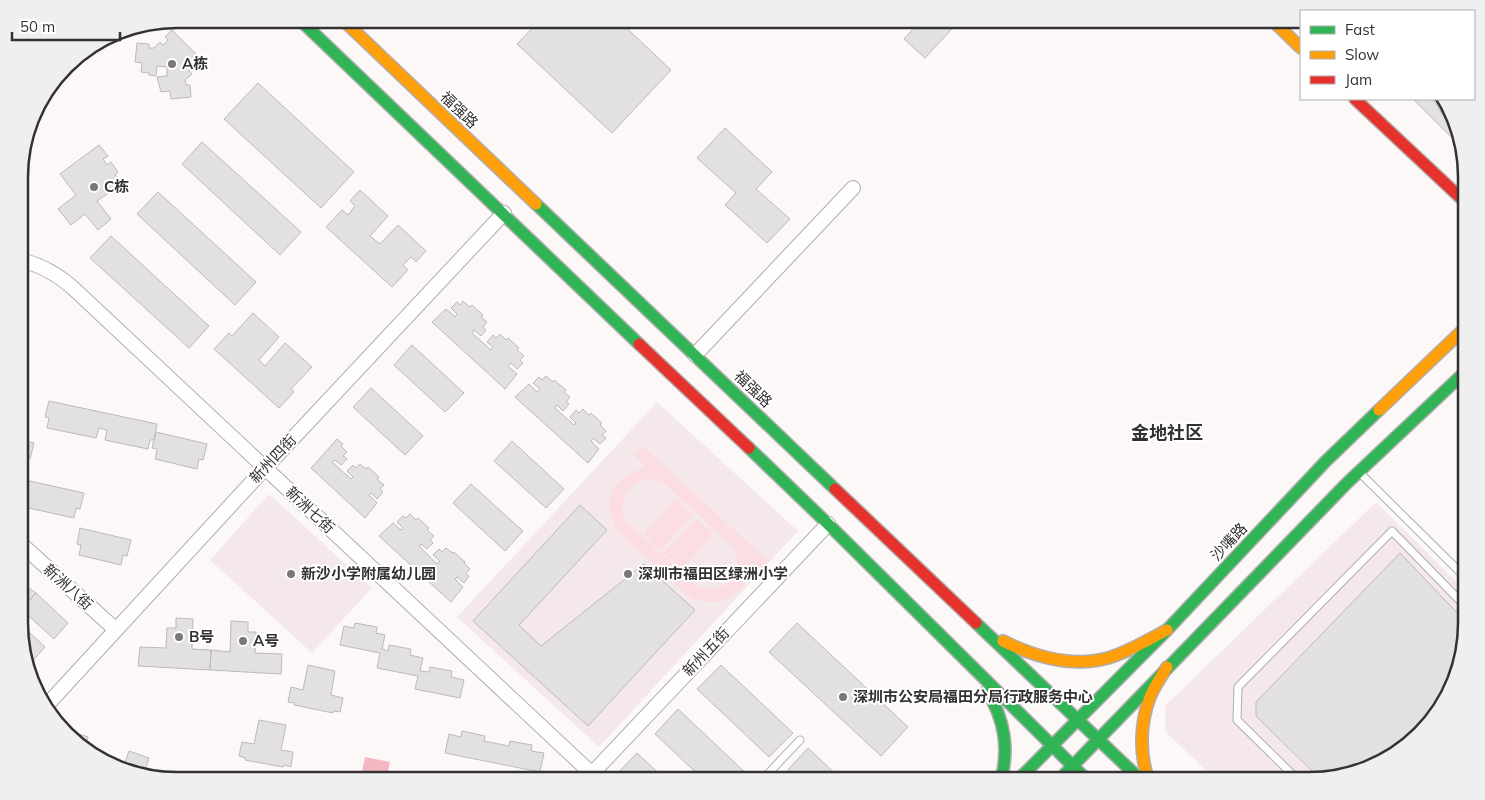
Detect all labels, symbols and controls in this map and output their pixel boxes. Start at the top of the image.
scale bar [12,10,120,42]
legend [1300,10,1475,100]
text: 50 m [20,17,55,36]
text: Fast [1345,20,1375,39]
text: Slow [1345,45,1379,64]
place label: A栋 [182,54,208,73]
marker: A栋 [166,58,178,70]
text: Jam [1345,70,1372,89]
street label: 福强路 [437,87,482,132]
place label: C栋 [104,177,129,196]
marker: C栋 [88,181,100,193]
street label: 福强路 [731,366,776,411]
district label: 金地社区 [1131,421,1203,444]
street label: 新州四街 [245,430,300,487]
street label: 新洲七街 [282,482,339,537]
street label: 沙嘴路 [1206,519,1251,565]
street label: 新洲八街 [40,559,97,614]
place label: 新沙小学附属幼儿园 [301,564,436,583]
place label: 深圳市福田区绿洲小学 [638,564,788,583]
marker: 新沙小学附属幼儿园 [285,568,297,580]
marker: 深圳市福田区绿洲小学 [622,568,634,580]
street label: 新州五街 [678,623,733,680]
place label: B号 [189,627,214,646]
marker: B号 [173,631,185,643]
place label: A号 [253,631,279,650]
marker: A号 [237,635,249,647]
place label: 深圳市公安局福田分局行政服务中心 [853,687,1093,706]
marker: 深圳市公安局福田分局行政服务中心 [837,691,849,703]

